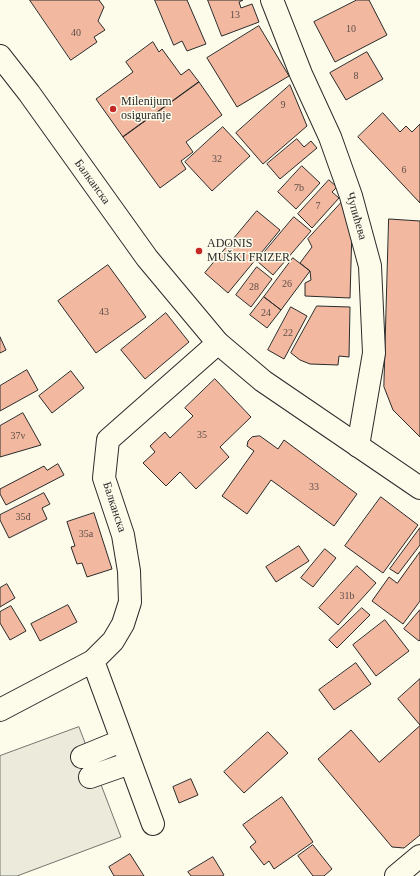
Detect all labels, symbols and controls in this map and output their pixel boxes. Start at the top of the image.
house number: 13 [230,9,240,21]
house number: 10 [346,23,356,35]
house number: 40 [71,27,81,39]
house number: 8 [354,70,358,82]
place label: Milenijum osiguranje [121,95,172,123]
house number: 9 [280,99,286,111]
marker: Milenijum osiguranje [108,104,118,114]
house number: 32 [212,153,222,165]
street label: Балканска [71,157,113,207]
house number: 6 [402,164,406,176]
house number: 7b [294,182,304,194]
street label: Чупићева [342,191,370,241]
house number: 7 [316,200,320,212]
place label: ADONIS MUŠKI FRIZER [207,237,290,265]
marker: ADONIS MUŠKI FRIZER [194,246,204,256]
house number: 26 [282,278,292,290]
house number: 28 [249,281,259,293]
house number: 43 [99,306,109,318]
house number: 24 [261,307,271,319]
house number: 22 [283,327,293,339]
house number: 35 [197,429,207,441]
house number: 37v [10,430,26,442]
street label: Балканска [99,480,129,534]
house number: 33 [309,481,319,493]
house number: 35đ [16,511,30,523]
house number: 35a [79,528,93,540]
house number: 31b [340,590,354,602]

